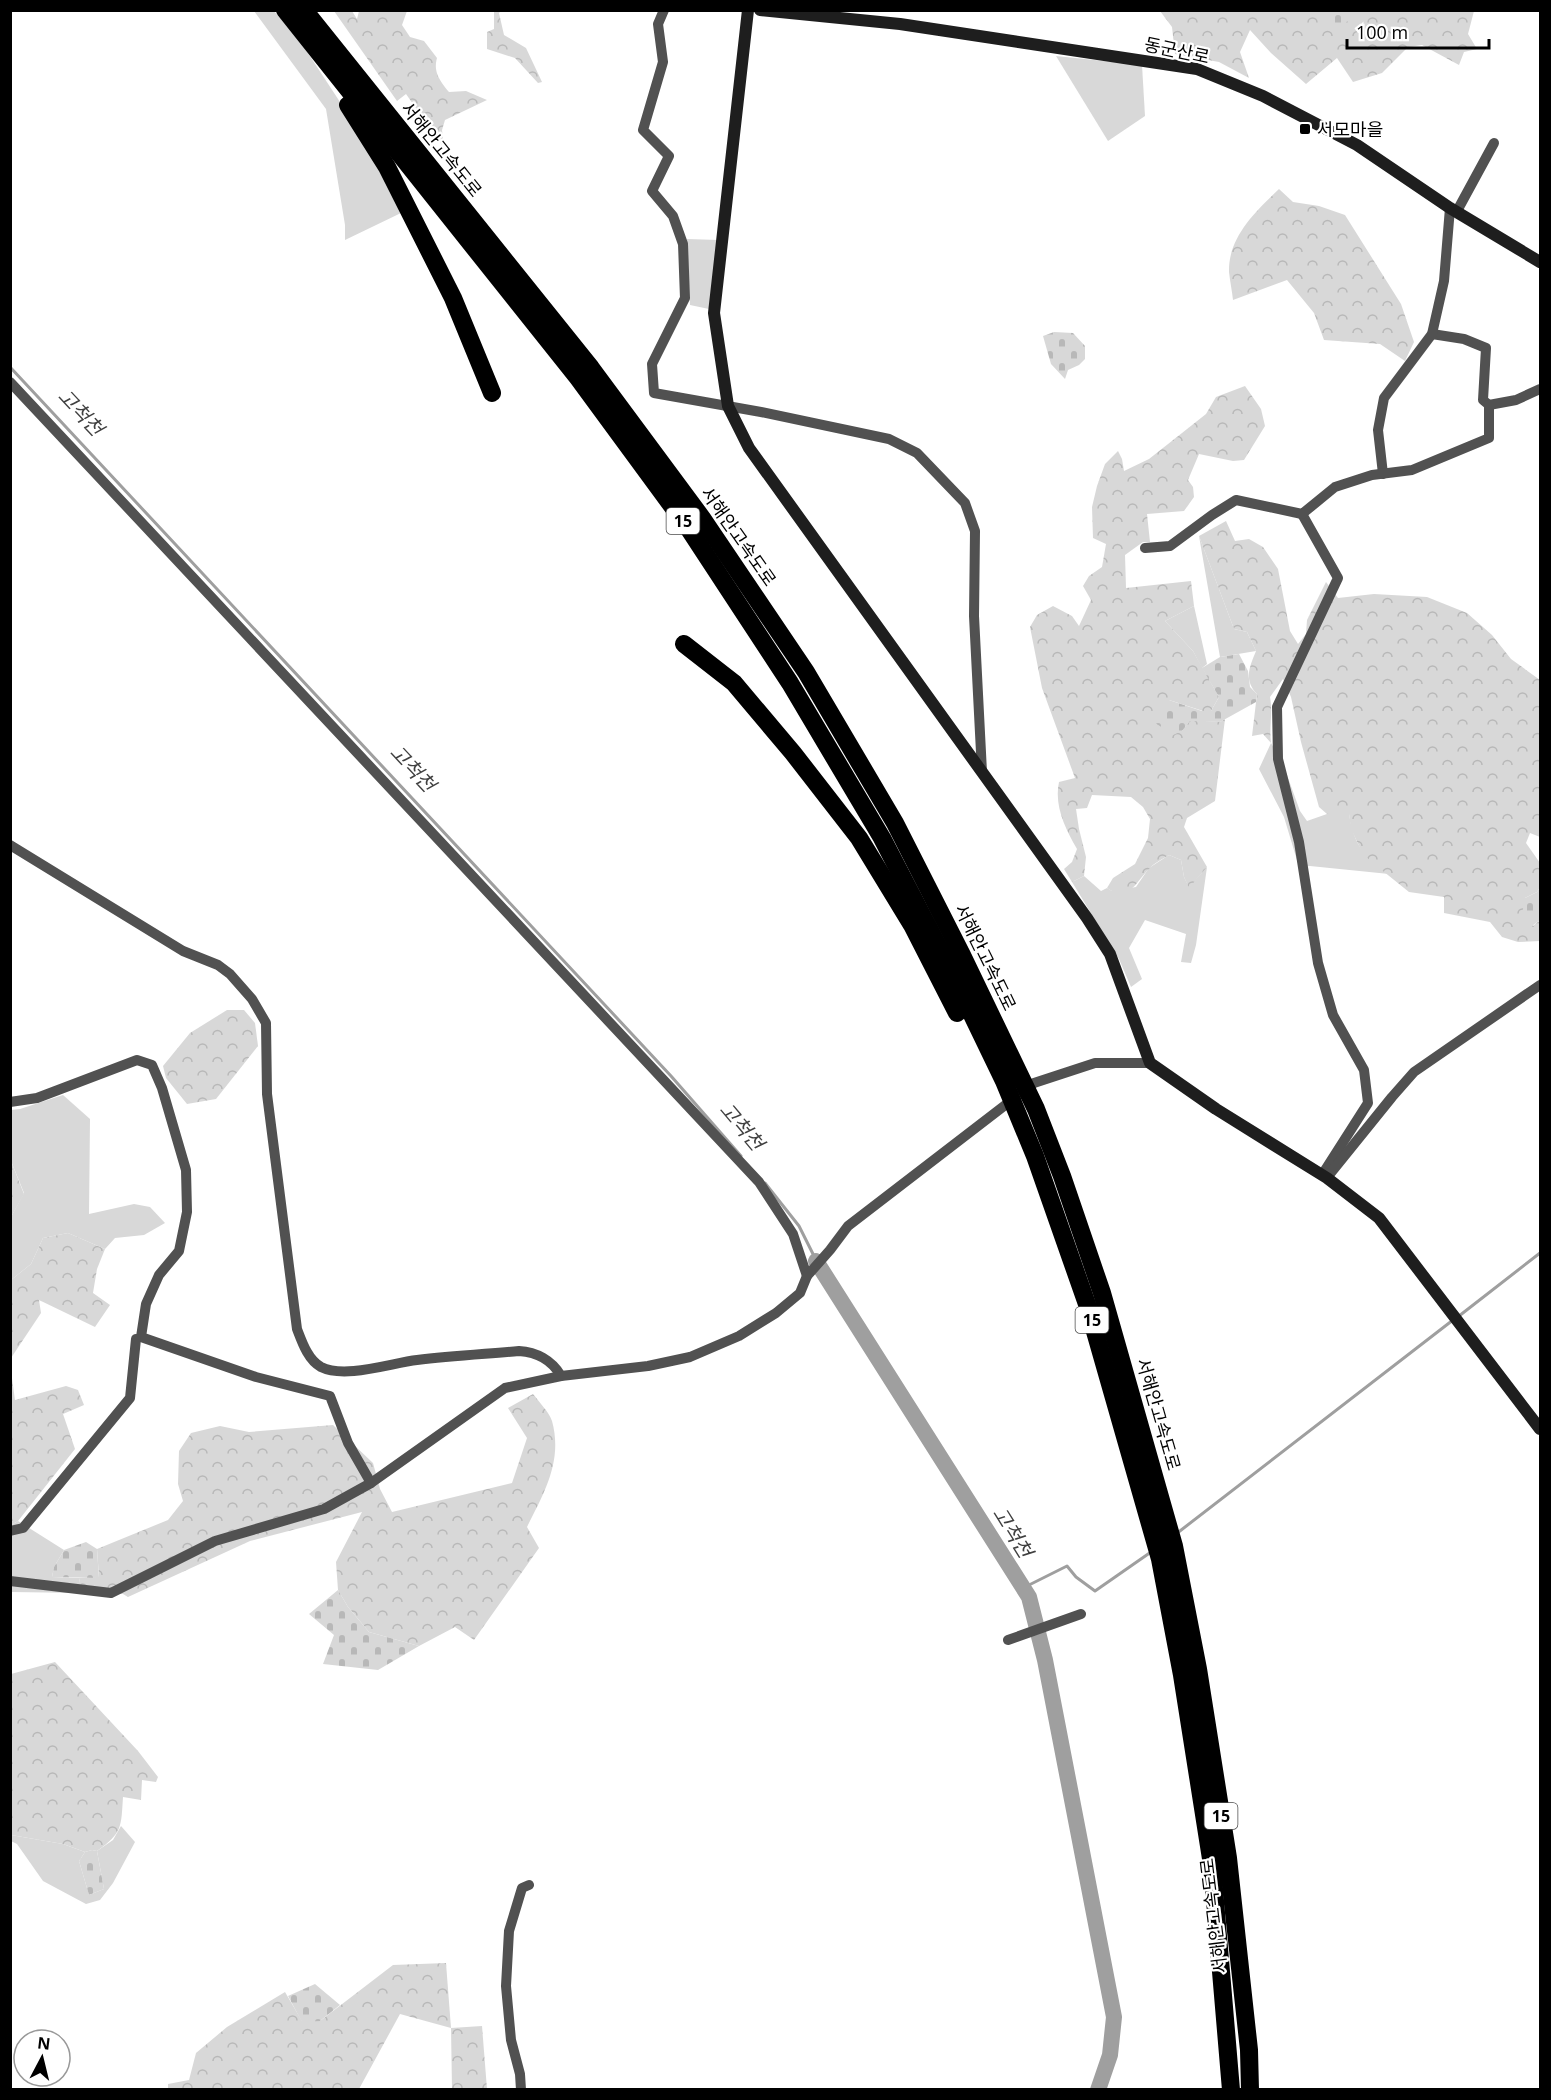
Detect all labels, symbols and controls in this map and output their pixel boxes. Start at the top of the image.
scale bar [1347,12,1490,50]
text: 100 m [1356,20,1408,44]
street label: 동군산로 [1142,31,1212,69]
street label: 서해안고속도로 [396,96,488,202]
place label: 서모마을 [1317,117,1383,141]
marker: 서모마을 [1298,122,1312,136]
water label: 고척천 [52,383,111,443]
street label: 서해안고속도로 [696,482,782,590]
road number: 15 [666,508,700,534]
water label: 고척천 [384,739,443,799]
street label: 서해안고속도로 [950,900,1022,1014]
water label: 고척천 [714,1096,772,1158]
road number: 15 [1076,1307,1108,1333]
street label: 서해안고속도로 [1131,1355,1187,1473]
water label: 고척천 [987,1501,1040,1565]
road number: 15 [1204,1803,1238,1829]
street label: 서해안고속도로 [1194,1857,1232,1975]
north arrow [12,2028,72,2088]
text: N [36,2031,52,2055]

